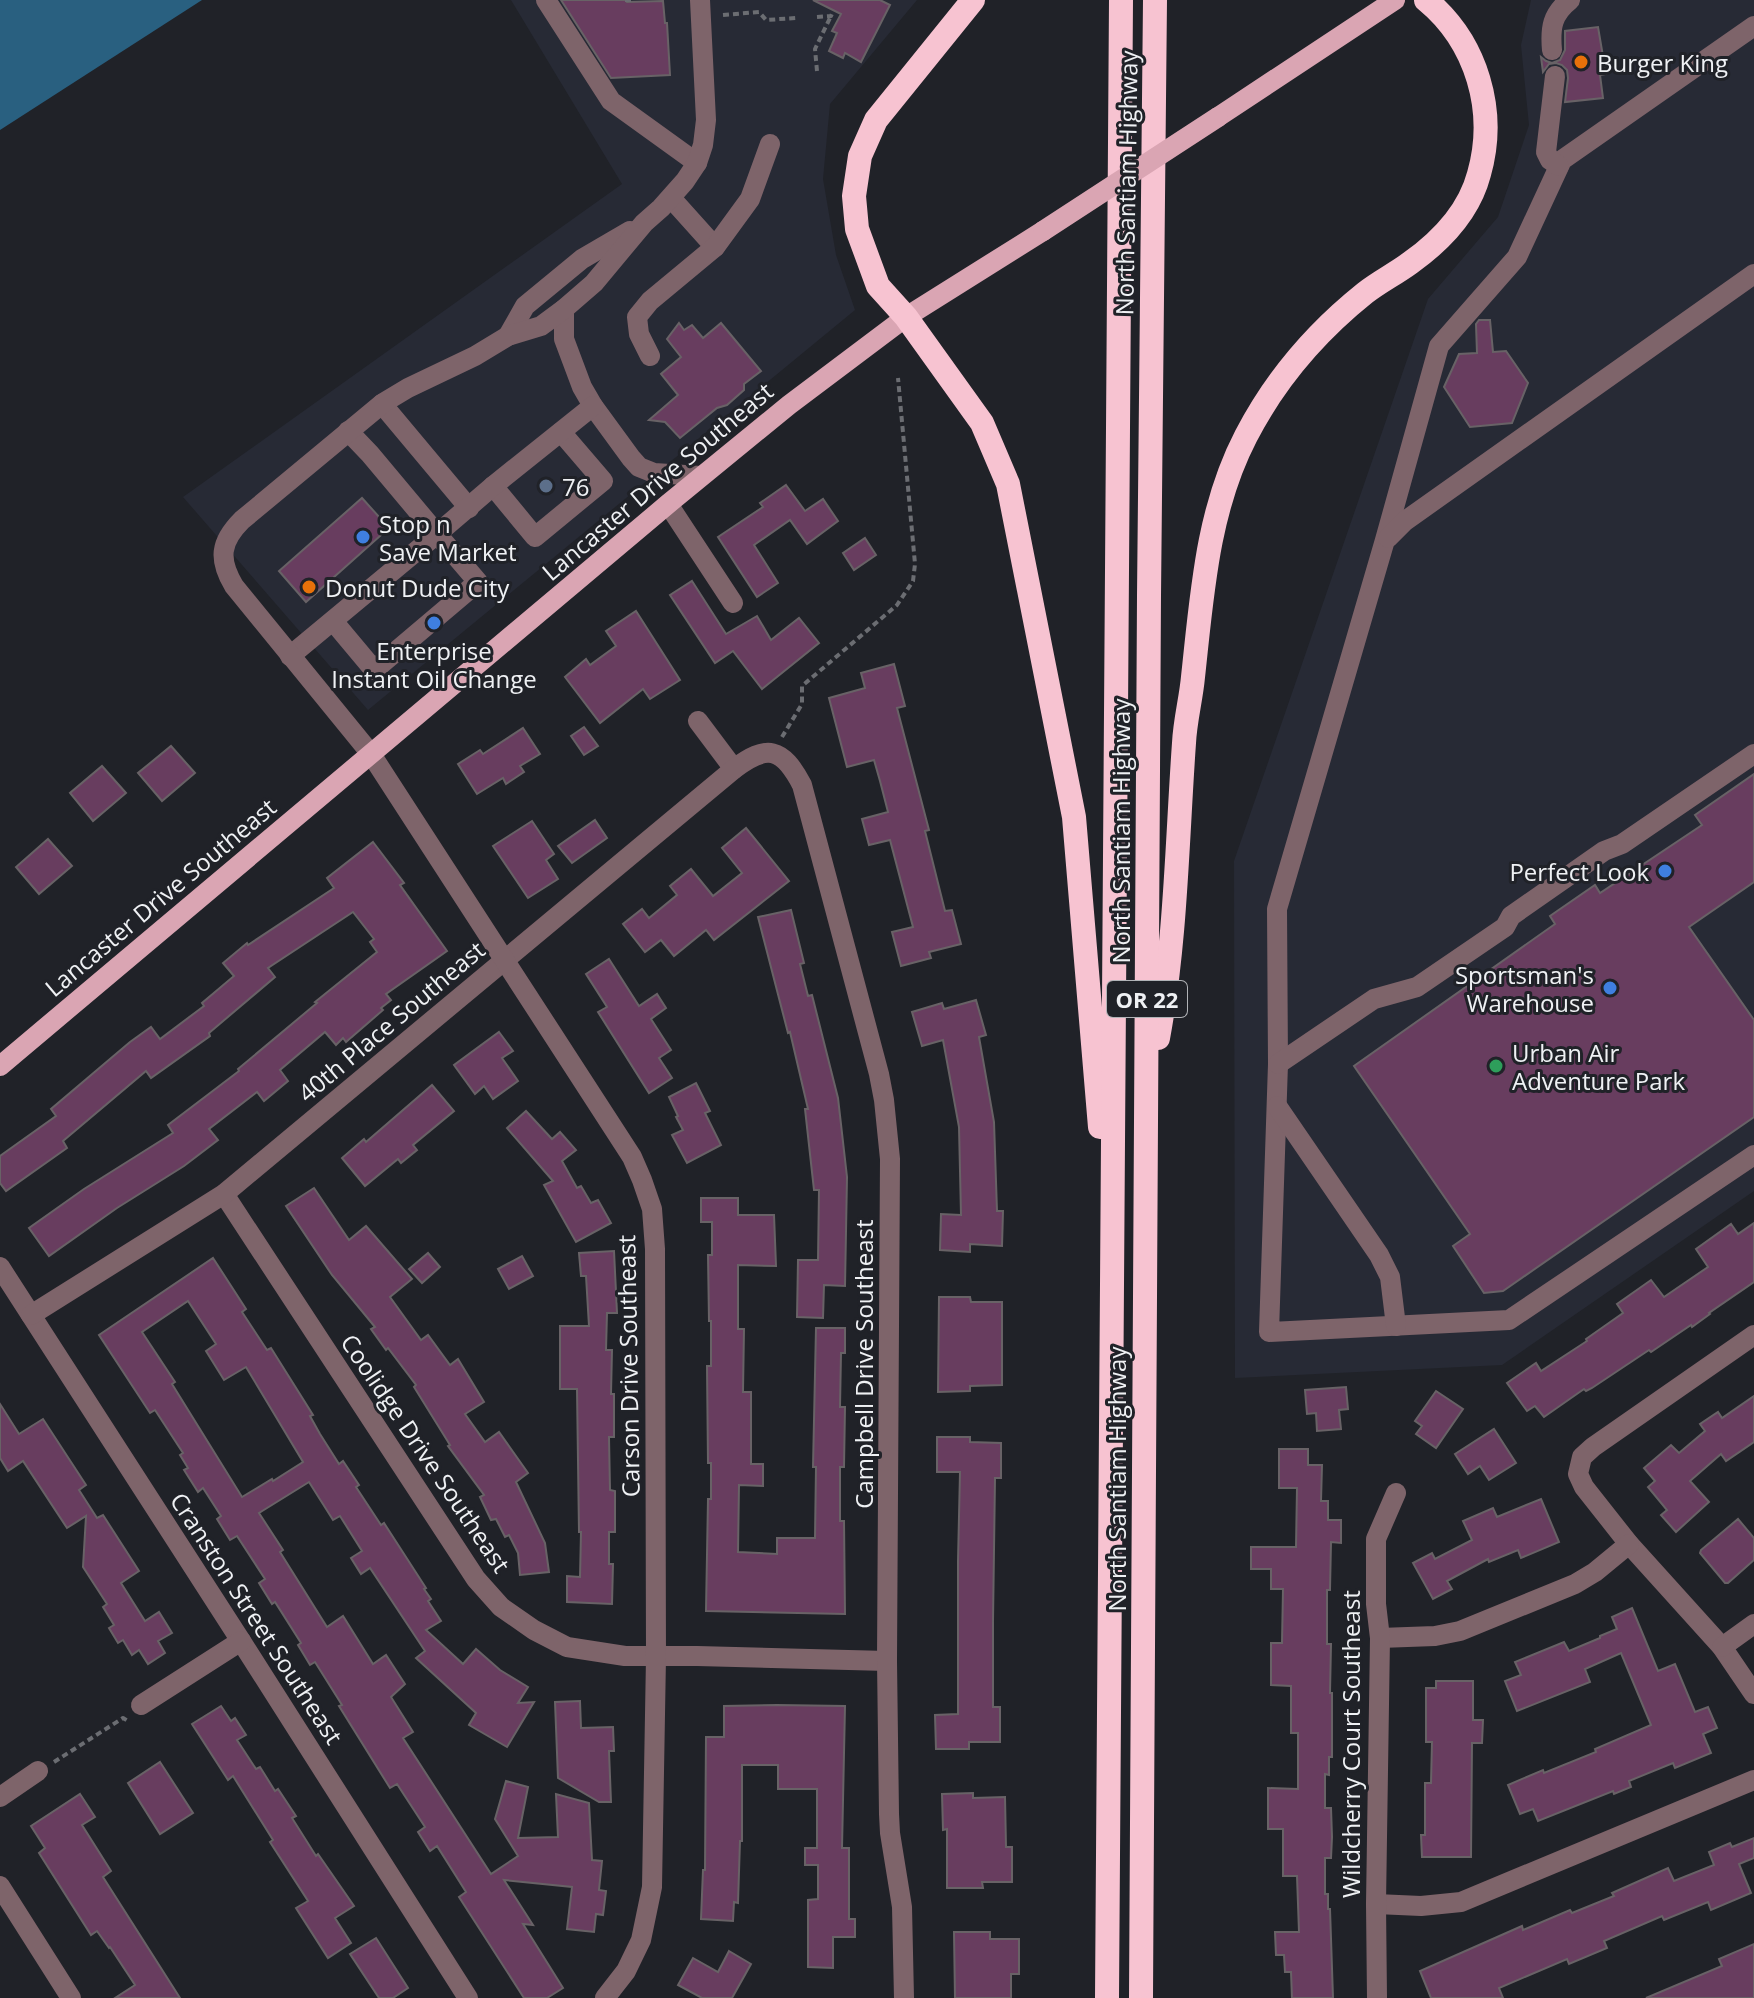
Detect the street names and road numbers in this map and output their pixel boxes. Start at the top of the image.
street label: North Santiam Highway [1107,49,1145,316]
street label: Lancaster Drive Southeast [534,374,780,588]
street label: North Santiam Highway [1104,698,1137,963]
street label: Lancaster Drive Southeast [37,790,283,1004]
street label: 40th Place Southeast [291,933,491,1109]
road number: OR 22 [1107,981,1187,1017]
street label: Campbell Drive Southeast [847,1219,880,1509]
street label: Carson Drive Southeast [609,1234,647,1498]
street label: Coolidge Drive Southeast [334,1327,518,1579]
street label: North Santiam Highway [1100,1346,1133,1611]
street label: Cranston Street Southeast [163,1486,351,1750]
street label: Wildcherry Court Southeast [1334,1590,1367,1898]

